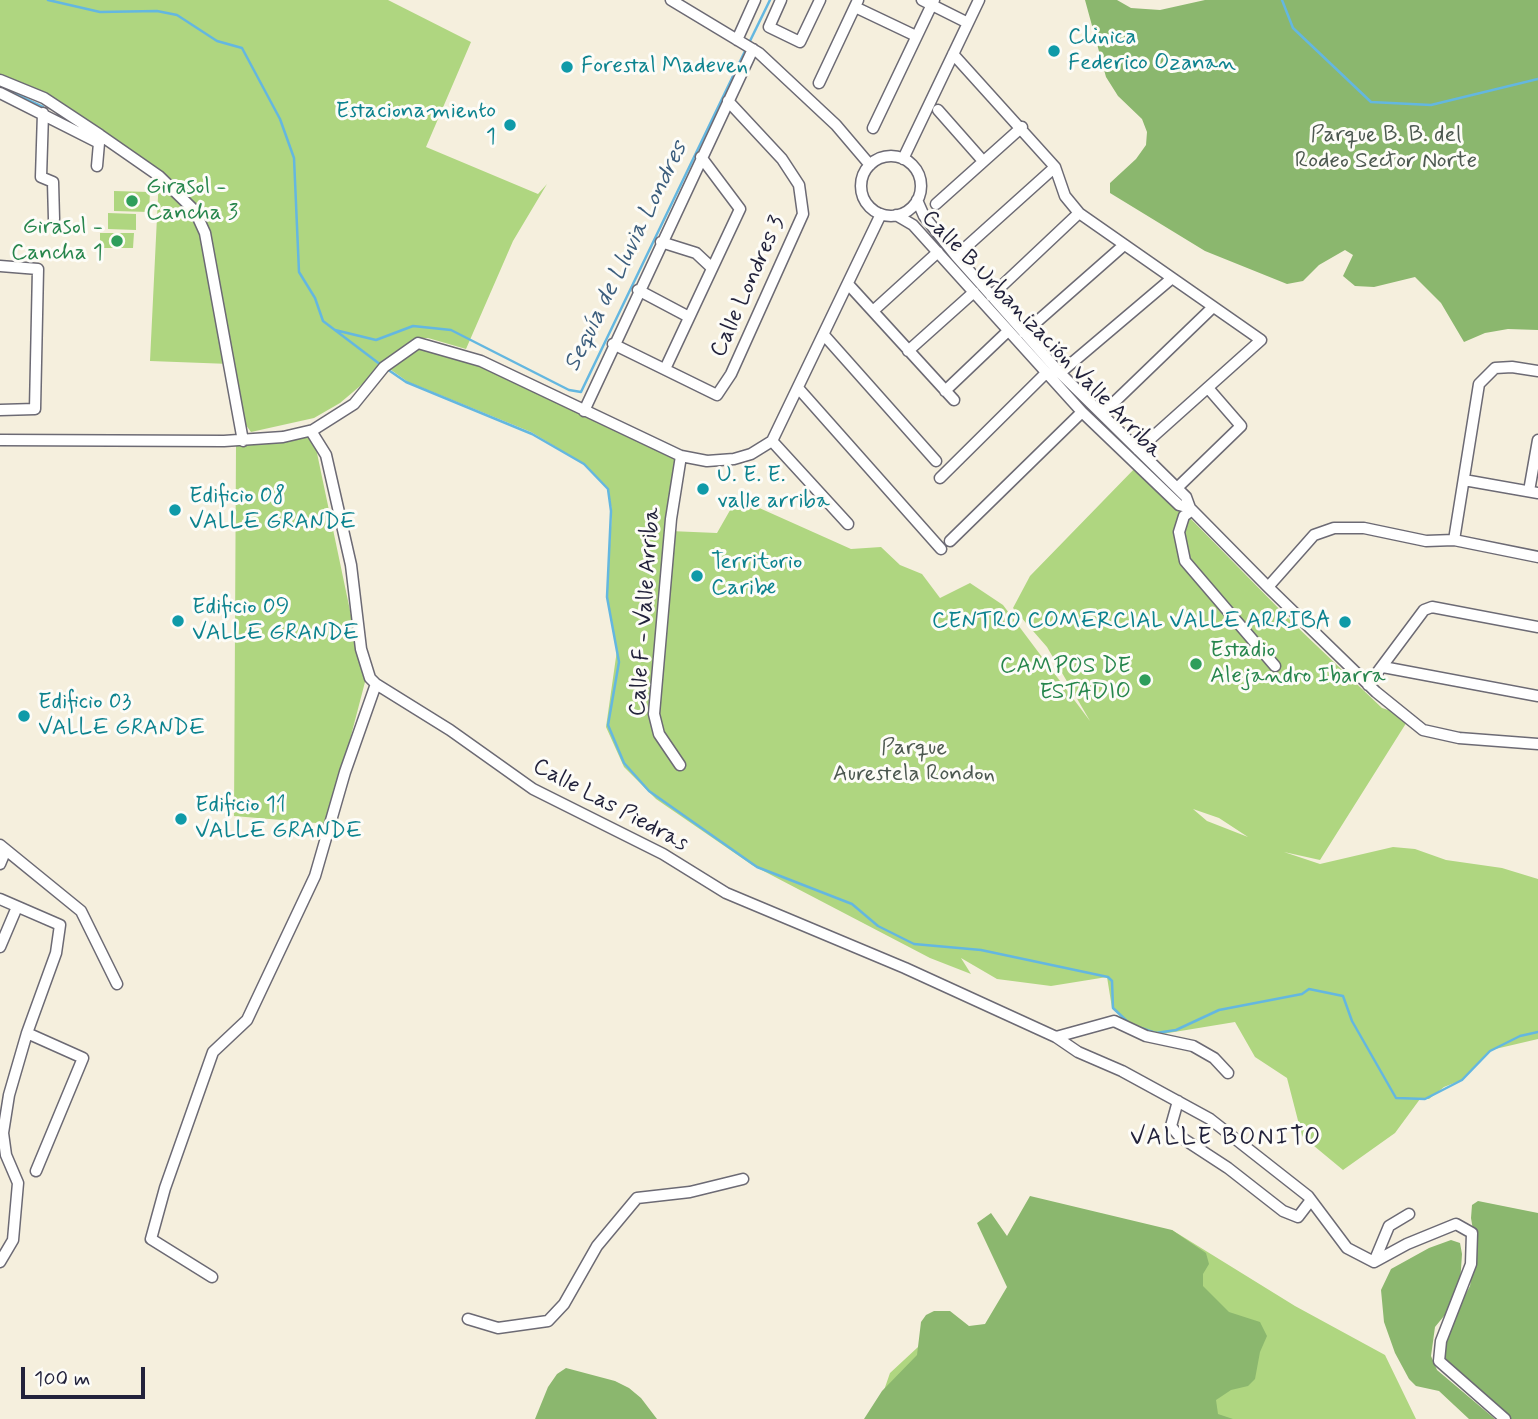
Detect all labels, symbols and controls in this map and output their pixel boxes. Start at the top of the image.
place label: Clinica Federico Ozanan [1068,24,1236,78]
marker: Clinica Federico Ozanan [1046,43,1062,59]
place label: Forestal Madeven [581,53,748,81]
marker: Forestal Madeven [559,59,575,75]
place label: Estacionamiento 1 [336,98,496,152]
marker: Estacionamiento 1 [502,117,518,133]
park label: Parque B. B. del Rodeo Sector Norte [1295,122,1477,176]
water label: Sequía de Lluvia Londres [559,137,695,377]
place label: Girasol - Cancha 3 [146,174,238,228]
marker: Girasol - Cancha 3 [124,193,140,209]
street label: Calle B Urbanización Valle Arriba [915,205,1167,465]
street label: Calle Londres 3 [706,212,792,362]
place label: Girasol - Cancha 1 [11,214,103,268]
marker: Girasol - Cancha 1 [109,233,125,249]
place label: U. E. E. valle arriba [717,462,830,516]
marker: U. E. E. valle arriba [695,481,711,497]
place label: Edificio 08 VALLE GRANDE [189,483,356,537]
marker: Edificio 08 VALLE GRANDE [167,502,183,518]
street label: Calle F - Valle Arriba [625,507,667,717]
place label: Territorio Caribe [711,549,802,603]
marker: Territorio Caribe [689,568,705,584]
place label: Edificio 09 VALLE GRANDE [192,594,359,648]
place label: CENTRO COMERCIAL VALLE ARRIBA [932,608,1331,636]
marker: Edificio 09 VALLE GRANDE [170,613,186,629]
marker: CENTRO COMERCIAL VALLE ARRIBA [1337,614,1353,630]
place label: Estadio Alejandro Ibarra [1210,637,1386,691]
place label: CAMPOS DE ESTADIO [1000,653,1131,707]
marker: Estadio Alejandro Ibarra [1188,656,1204,672]
marker: CAMPOS DE ESTADIO [1137,672,1153,688]
place label: Edificio 03 VALLE GRANDE [38,689,205,743]
marker: Edificio 03 VALLE GRANDE [16,708,32,724]
park label: Parque Aurestela Rondon [833,735,995,789]
street label: Calle Las Piedras [527,753,693,859]
place label: Edificio 11 VALLE GRANDE [195,792,362,846]
marker: Edificio 11 VALLE GRANDE [173,811,189,827]
district label: VALLE BONITO [1130,1125,1322,1153]
scale bar [24,1352,149,1396]
text: 100 m [34,1365,90,1393]

